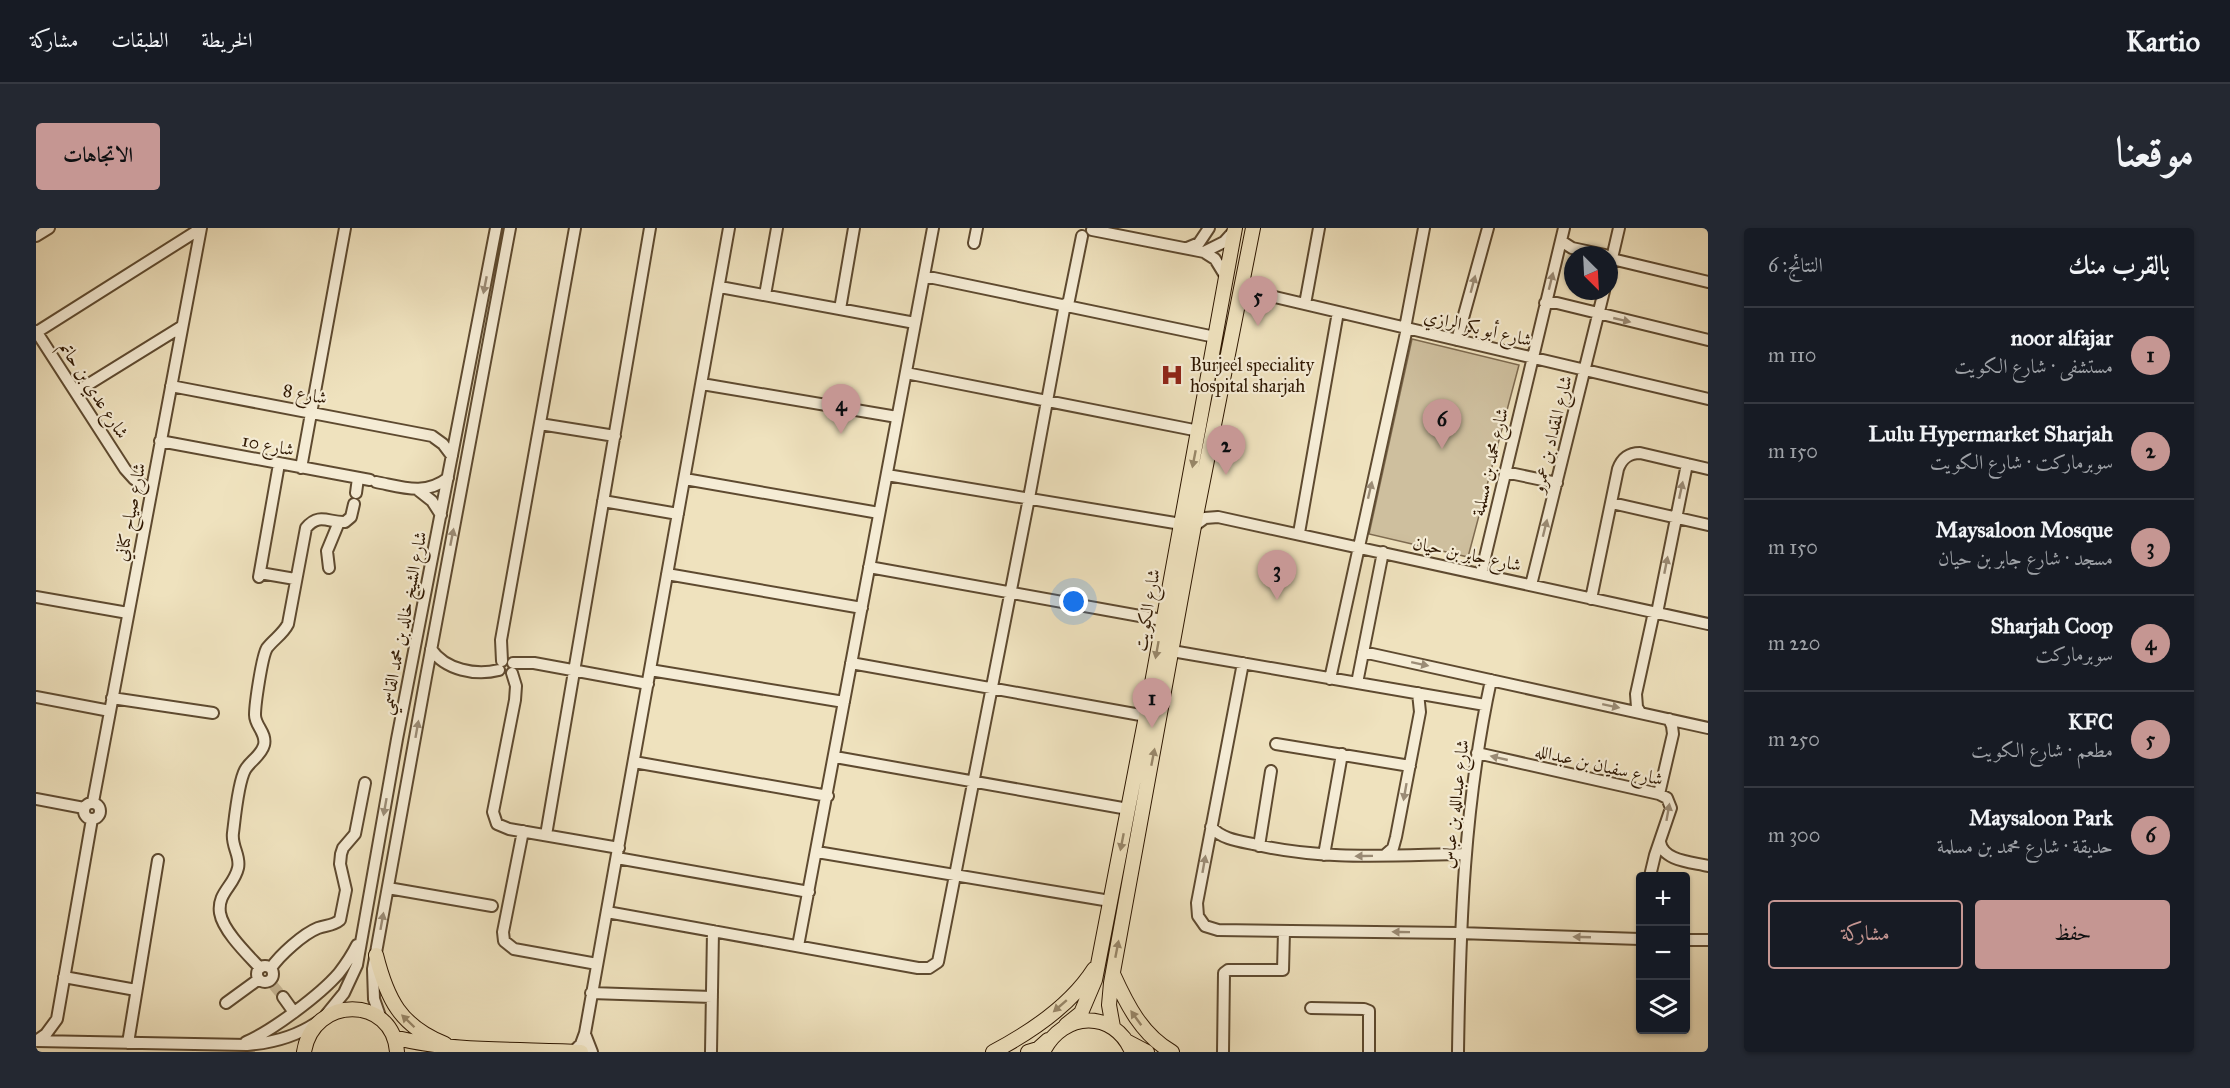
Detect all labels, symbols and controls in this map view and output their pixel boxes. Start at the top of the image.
text: Kartio [2126,24,2200,59]
text: مشاركة [30,27,78,53]
text: الطبقات [111,27,168,53]
text: الخريطة [201,27,253,53]
button: الاتجاهات [36,123,160,190]
text: موقعنا [2116,126,2194,178]
north arrow [1564,246,1618,300]
text: بالقرب منك [2068,249,2170,281]
text: النتائج: 6 [1768,253,1823,277]
one-way arrow [1547,271,1556,289]
one-way arrow [1468,275,1478,293]
one-way arrow [480,276,489,295]
pin: 5 [1238,276,1278,326]
street label: شارع أبو بكر الرازي [1421,303,1534,355]
one-way arrow [1613,315,1632,325]
text: noor alfajar [2011,324,2113,351]
street label: شارع عدي بن حاتم [50,337,134,445]
text: 110 m [1768,343,1816,367]
text: 1 [2147,343,2154,367]
place label: Burjeel speciality hospital sharjah [1190,354,1315,397]
text: مستشفى · شارع الكويت [1954,354,2113,378]
hospital icon: Burjeel speciality hospital sharjah [1159,362,1185,388]
street label: شارع المقداد بن عمرو [1526,373,1581,498]
street label: شارع 8 [280,379,329,413]
pin: 4 [822,384,860,434]
pin: 6 [1422,400,1462,449]
street label: شارع محمد بن مسلمة [1467,406,1517,519]
text: Lulu Hypermarket Sharjah [1869,420,2113,447]
pin: 2 [1206,426,1246,475]
street label: شارع 10 [239,429,296,465]
text: 150 m [1768,439,1818,463]
text: 2 [2146,439,2155,463]
one-way arrow [1189,449,1198,468]
text: سوبرماركت · شارع الكويت [1930,450,2113,474]
street label: شارع صياح كناني [110,461,155,564]
one-way arrow [1366,480,1376,499]
one-way arrow [1677,481,1687,500]
text: Maysaloon Mosque [1936,516,2113,543]
one-way arrow [1541,519,1551,537]
one-way arrow [448,528,457,547]
street label: شارع الشيخ خالد بن محمد القاسمي [374,529,437,718]
street label: شارع جابر بن حيان [1410,532,1523,580]
text: 150 m [1768,535,1818,559]
text: 3 [2147,535,2155,559]
text: مسجد · شارع جابر بن حيان [1938,546,2113,570]
pin: 3 [1258,550,1296,600]
one-way arrow [1662,555,1671,574]
street label: شارع الكويت [1129,567,1169,653]
your location [1059,587,1088,616]
text: Sharjah Coop [1990,612,2113,639]
text: 220 m [1768,631,1820,655]
text: 4 [2145,631,2156,655]
one-way arrow [1153,641,1162,660]
text: سوبرماركت [2035,642,2113,666]
one-way arrow [1411,660,1430,670]
pin: 1 [1132,678,1172,728]
one-way arrow [1602,702,1621,711]
text: KFC [2068,708,2113,735]
one-way arrow [412,719,421,738]
text: 250 m [1768,727,1820,751]
text: 5 [2146,727,2155,751]
street label: شارع عبدالله بن عباس [1436,738,1478,870]
text: مطعم · شارع الكويت [1971,738,2113,762]
street label: شارع سفيان بن عبدالله [1532,740,1665,794]
one-way arrow [1149,748,1158,767]
one-way arrow [1490,753,1508,763]
one-way arrow [1400,783,1409,802]
one-way arrow [380,798,389,817]
one-way arrow [1664,802,1673,821]
text: Maysaloon Park [1969,804,2113,831]
text: 300 m [1768,823,1820,847]
text: 6 [2145,823,2156,847]
one-way arrow [1117,833,1126,852]
text: حديقة · شارع محمد بن مسلمة [1937,834,2113,858]
one-way arrow [1354,851,1373,860]
one-way arrow [1200,854,1209,873]
map controls [1636,872,1690,1034]
button: + [1636,872,1690,926]
button: مشاركة [1768,900,1963,969]
button: حفظ [1975,900,2170,969]
one-way arrow [378,911,387,930]
button: − [1636,926,1690,980]
one-way arrow [1391,927,1410,937]
one-way arrow [1573,932,1592,942]
one-way arrow [1113,939,1122,958]
button: layers [1636,980,1690,1034]
one-way arrow [1053,999,1068,1012]
one-way arrow [1130,1010,1142,1026]
one-way arrow [401,1014,415,1028]

